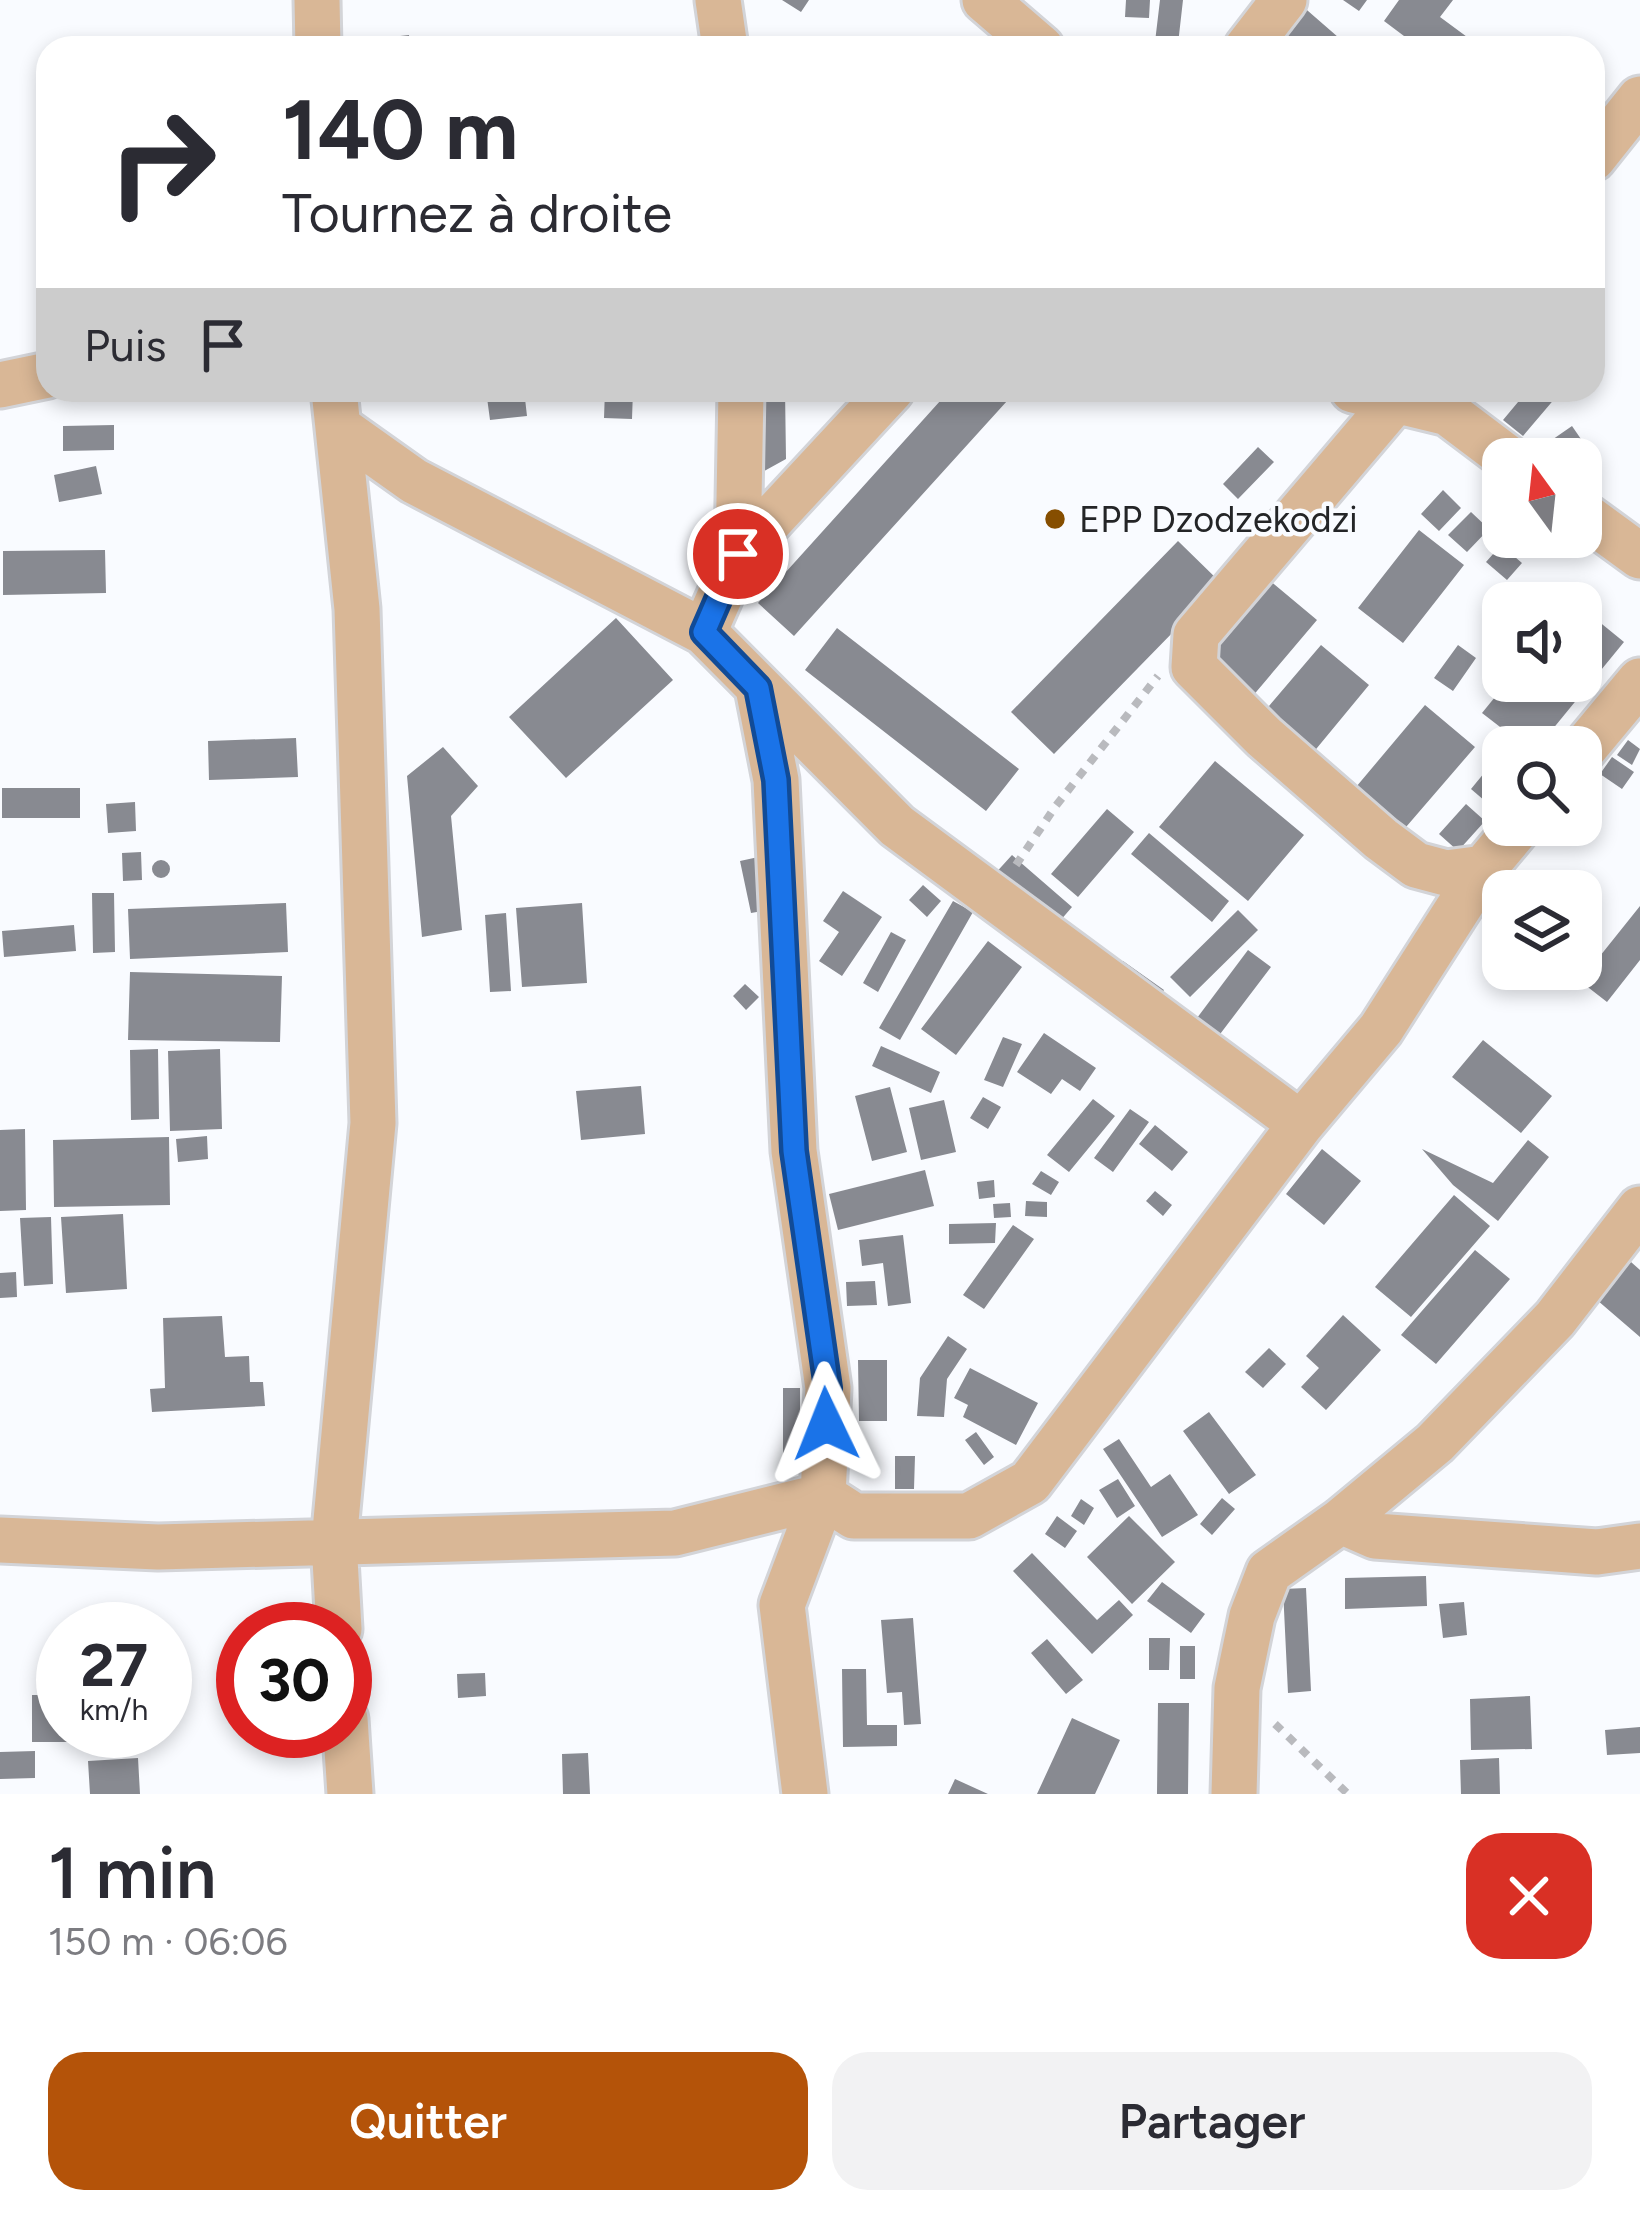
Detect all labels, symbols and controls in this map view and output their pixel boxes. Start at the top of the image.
text: 140 m [282,79,518,180]
icon: right [84,84,240,240]
text: Tournez à droite [282,181,672,246]
icon: arrive [190,312,256,378]
text: Puis [84,318,166,372]
north arrow [1482,438,1602,558]
map controls [1482,438,1602,990]
place label: EPP Dzodzekodzi [1079,498,1358,541]
pin [687,503,789,605]
marker: EPP Dzodzekodzi [1042,506,1068,532]
icon: arrive [705,521,771,587]
button: sound [1482,582,1602,702]
button: search [1482,726,1602,846]
button: layers [1482,870,1602,990]
position arrow [763,1361,889,1487]
speed limit sign: 30 [216,1602,372,1758]
text: 27 [80,1629,148,1701]
text: km/h [80,1691,148,1728]
text: 1 min [48,1830,216,1916]
button: close [1466,1833,1592,1959]
text: 150 m · 06:06 [48,1918,288,1965]
button: Quitter [48,2052,808,2190]
button: Partager [832,2052,1592,2190]

